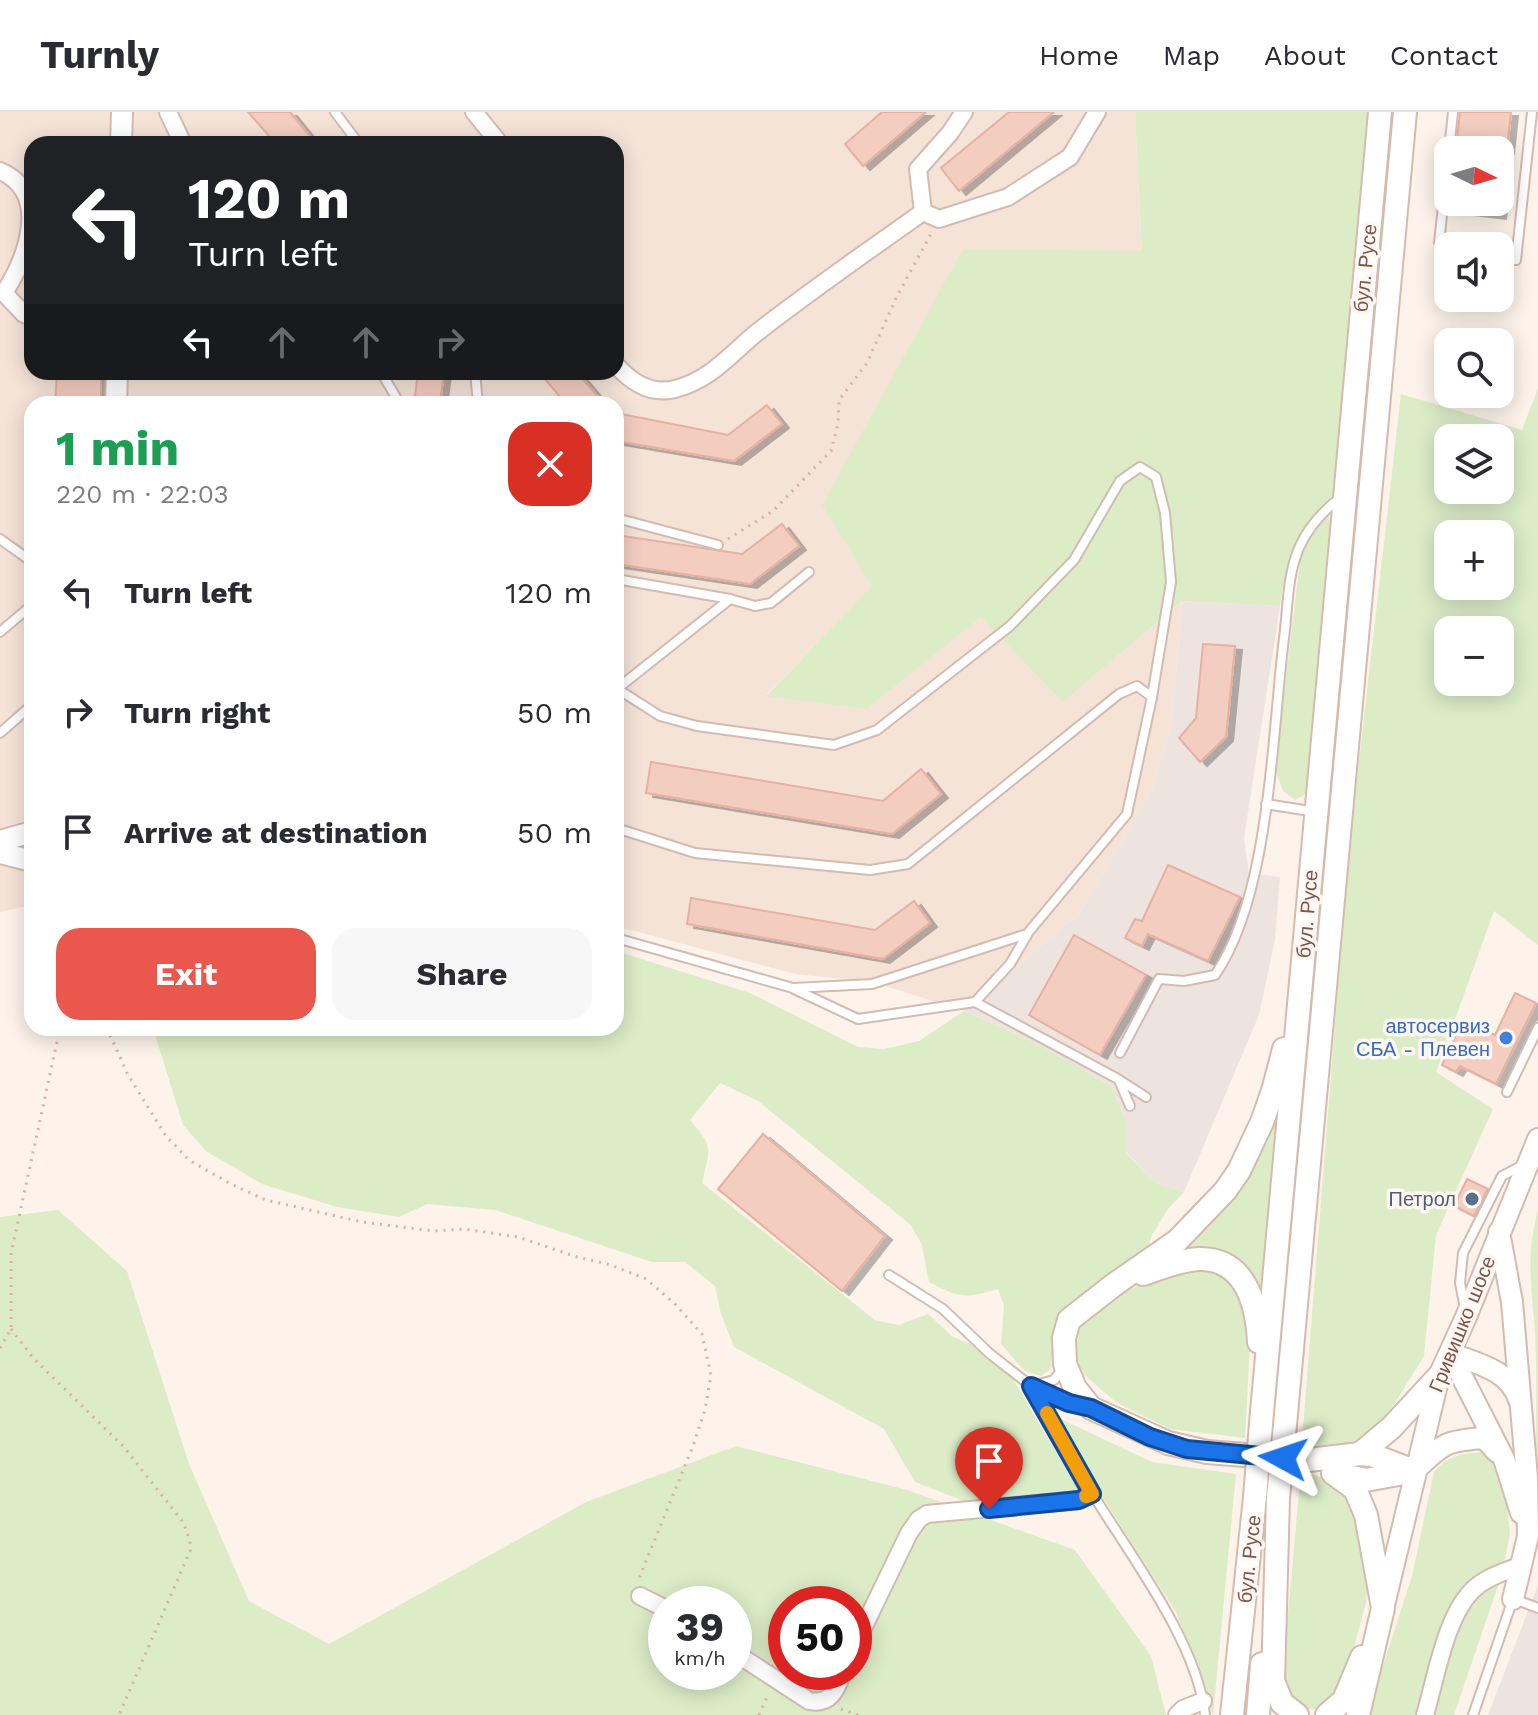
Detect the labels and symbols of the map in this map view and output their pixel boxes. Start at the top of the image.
north arrow [1434,136,1514,216]
street label: бул. Русе [1348,223,1382,313]
street label: бул. Русе [1291,869,1323,959]
place label: автосервиз СБА - Плевен [1356,1014,1490,1061]
marker: автосервиз СБА - Плевен [1497,1029,1515,1047]
place label: Петрол [1389,1187,1456,1211]
marker: Петрол [1463,1190,1481,1208]
street label: Гривишко шосе [1424,1252,1500,1396]
position arrow [1241,1416,1325,1500]
pin [955,1427,1023,1509]
street label: бул. Русе [1232,1514,1266,1604]
speed limit sign: 50 [768,1586,872,1690]

